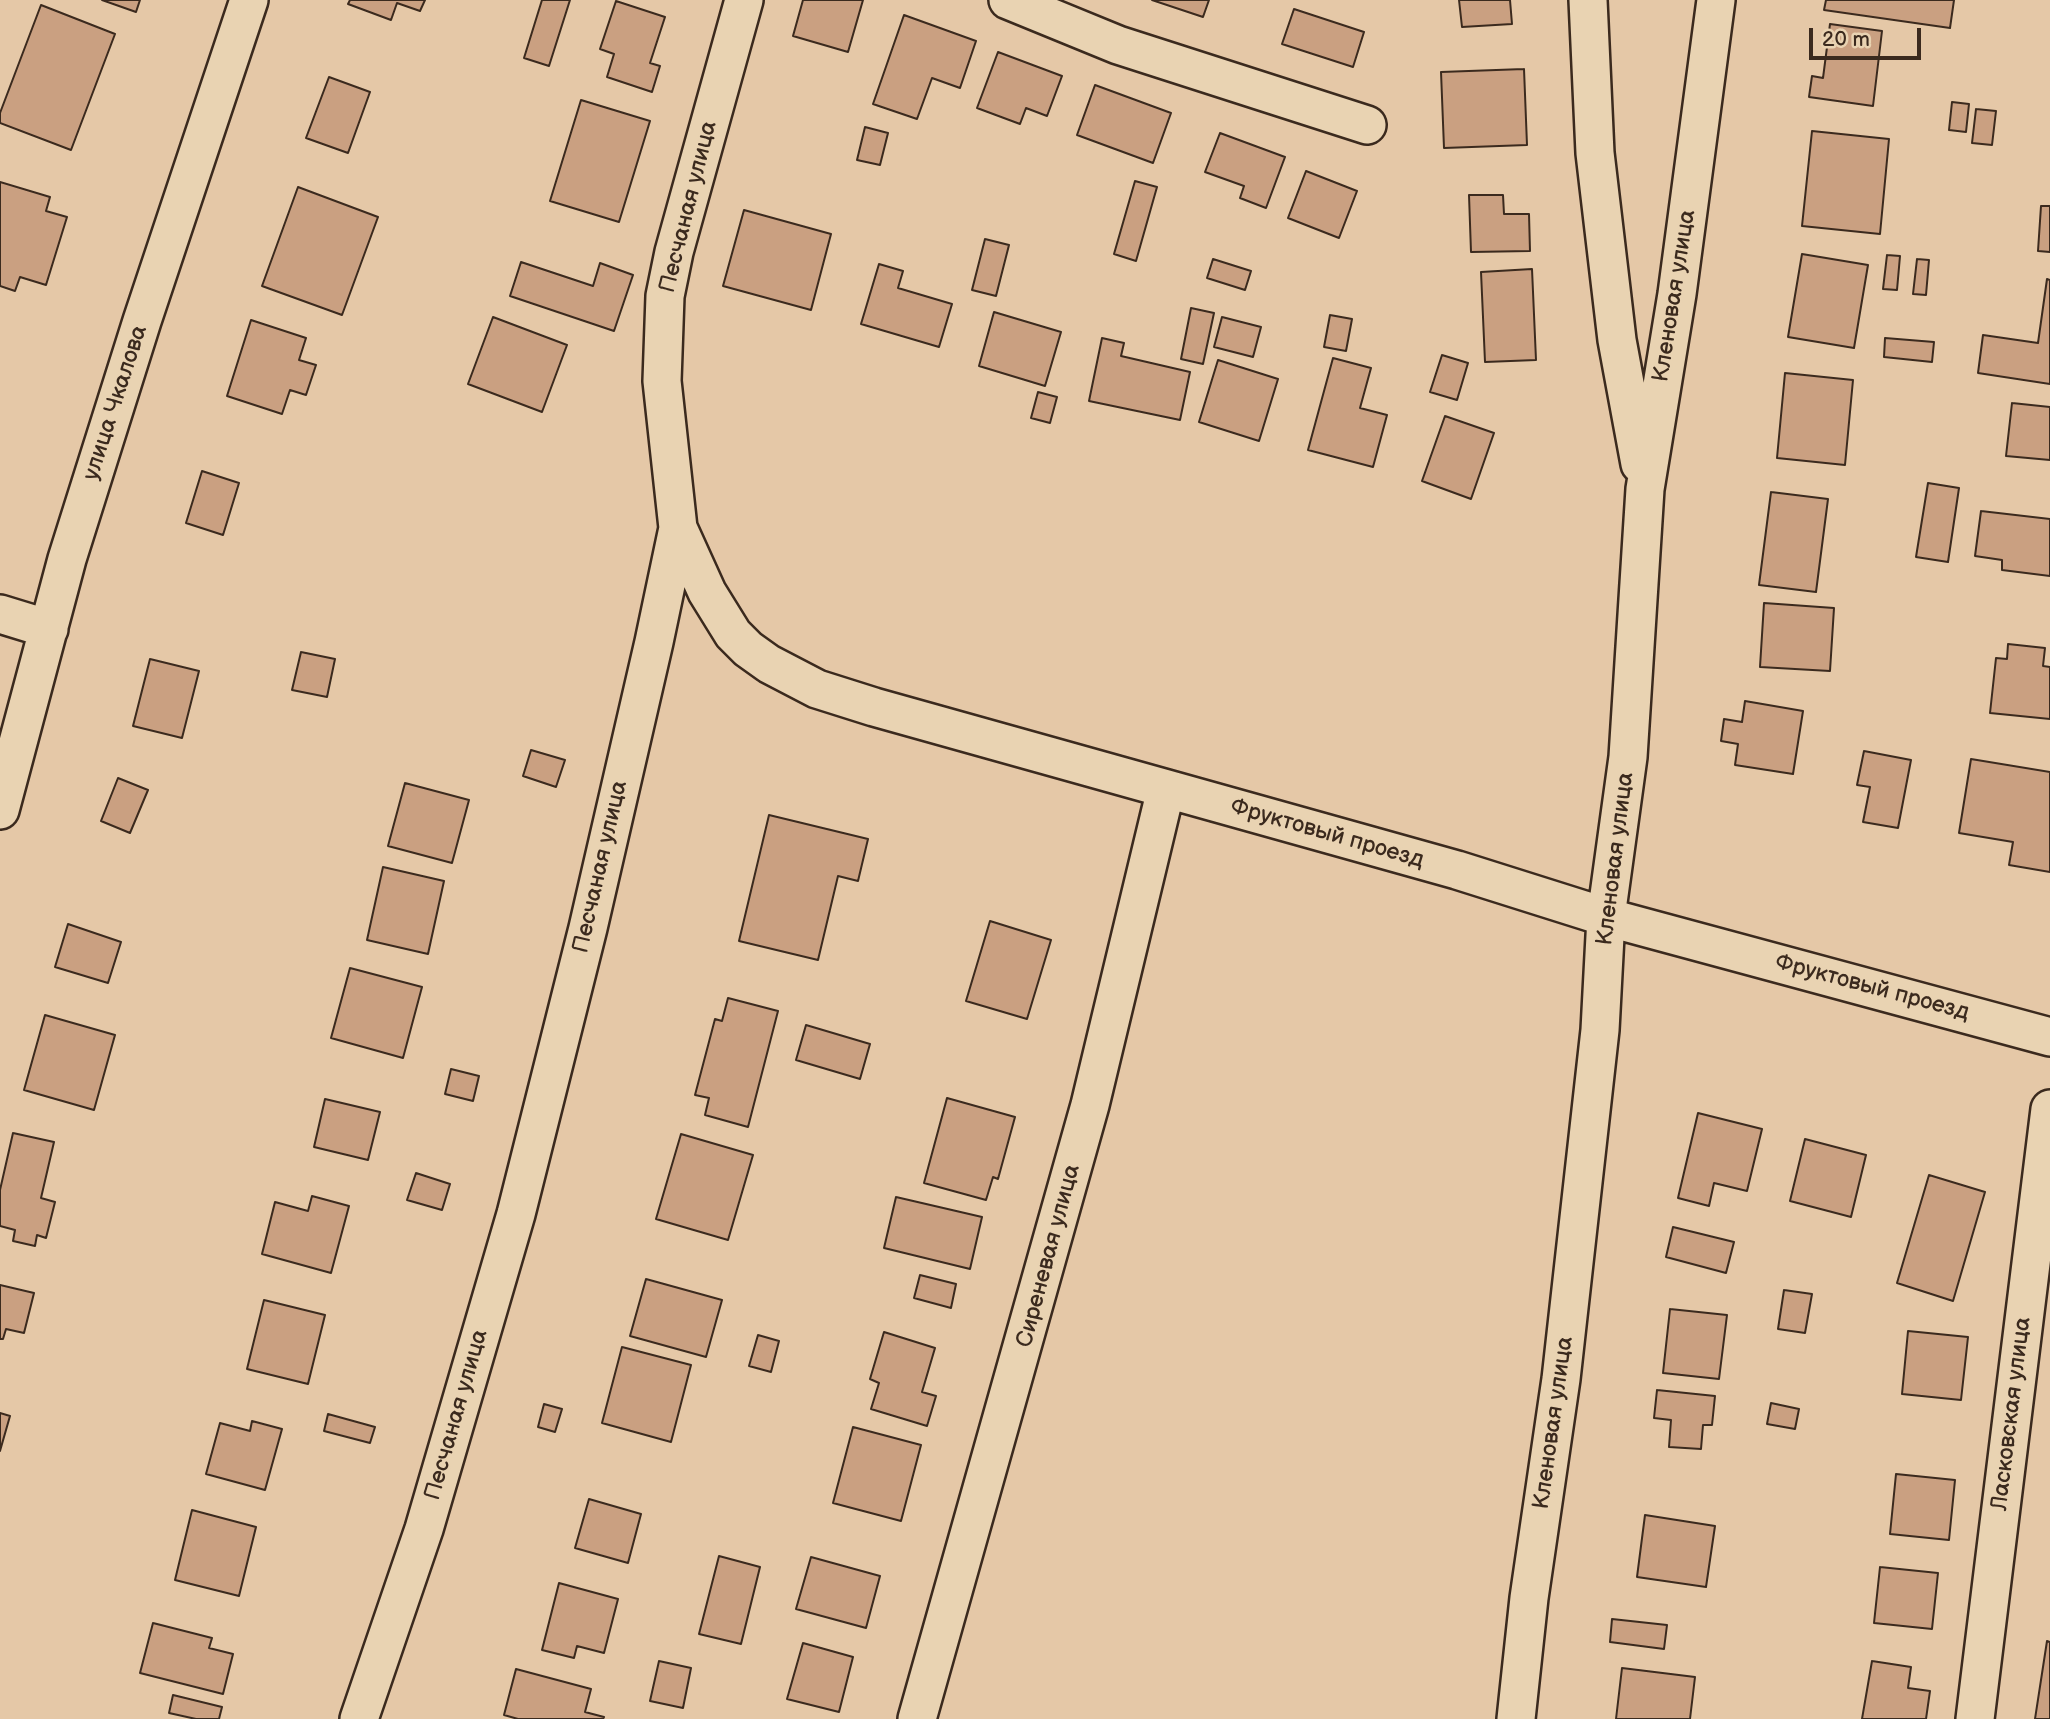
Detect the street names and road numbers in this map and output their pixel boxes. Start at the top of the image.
street label: Песчаная улица [654,118,724,296]
street label: Кленовая улица [1648,208,1702,384]
street label: улица Чкалова [78,322,154,484]
street label: Кленовая улица [1592,771,1640,947]
street label: Песчаная улица [568,778,634,956]
street label: Фруктовый проезд [1227,793,1427,875]
street label: Фруктовый проезд [1772,949,1972,1027]
street label: Сиреневая улица [1011,1162,1087,1350]
street label: Ласковская улица [1986,1316,2038,1512]
street label: Песчаная улица [419,1327,495,1503]
street label: Кленовая улица [1528,1335,1580,1511]

